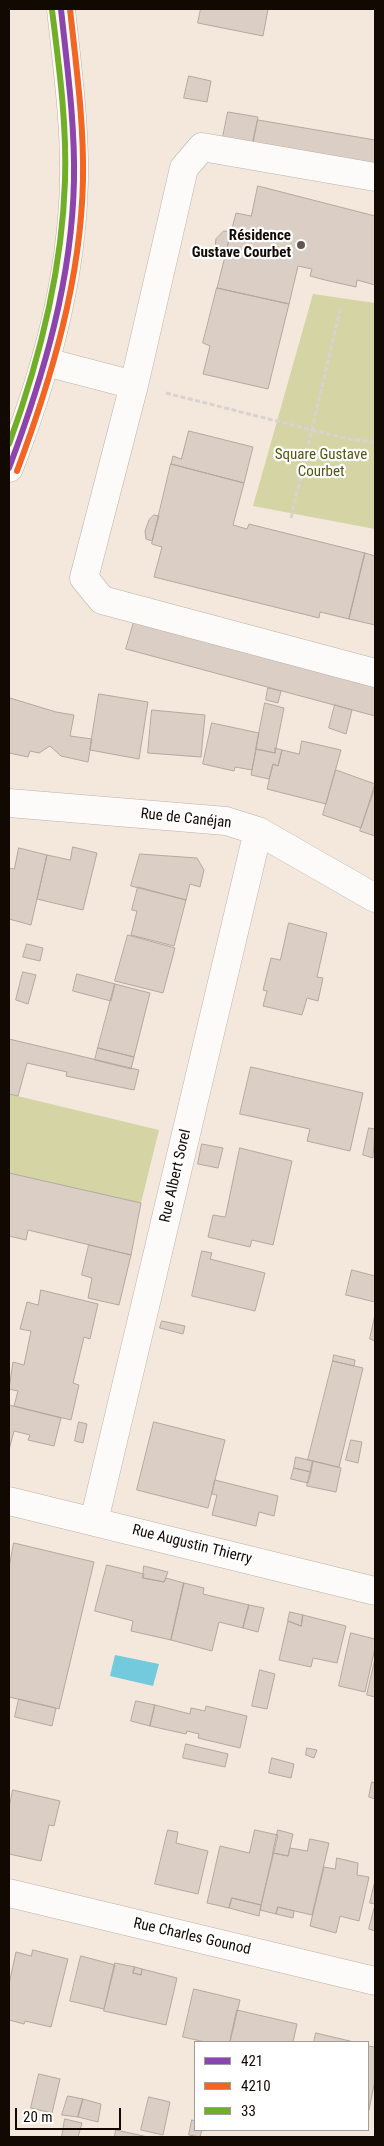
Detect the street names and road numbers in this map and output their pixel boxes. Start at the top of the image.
street label: Rue de Canéjan [140,805,232,833]
street label: Rue Albert Sorel [157,1128,195,1224]
street label: Rue Augustin Thierry [130,1521,254,1569]
street label: Rue Charles Gounod [132,1915,252,1959]

